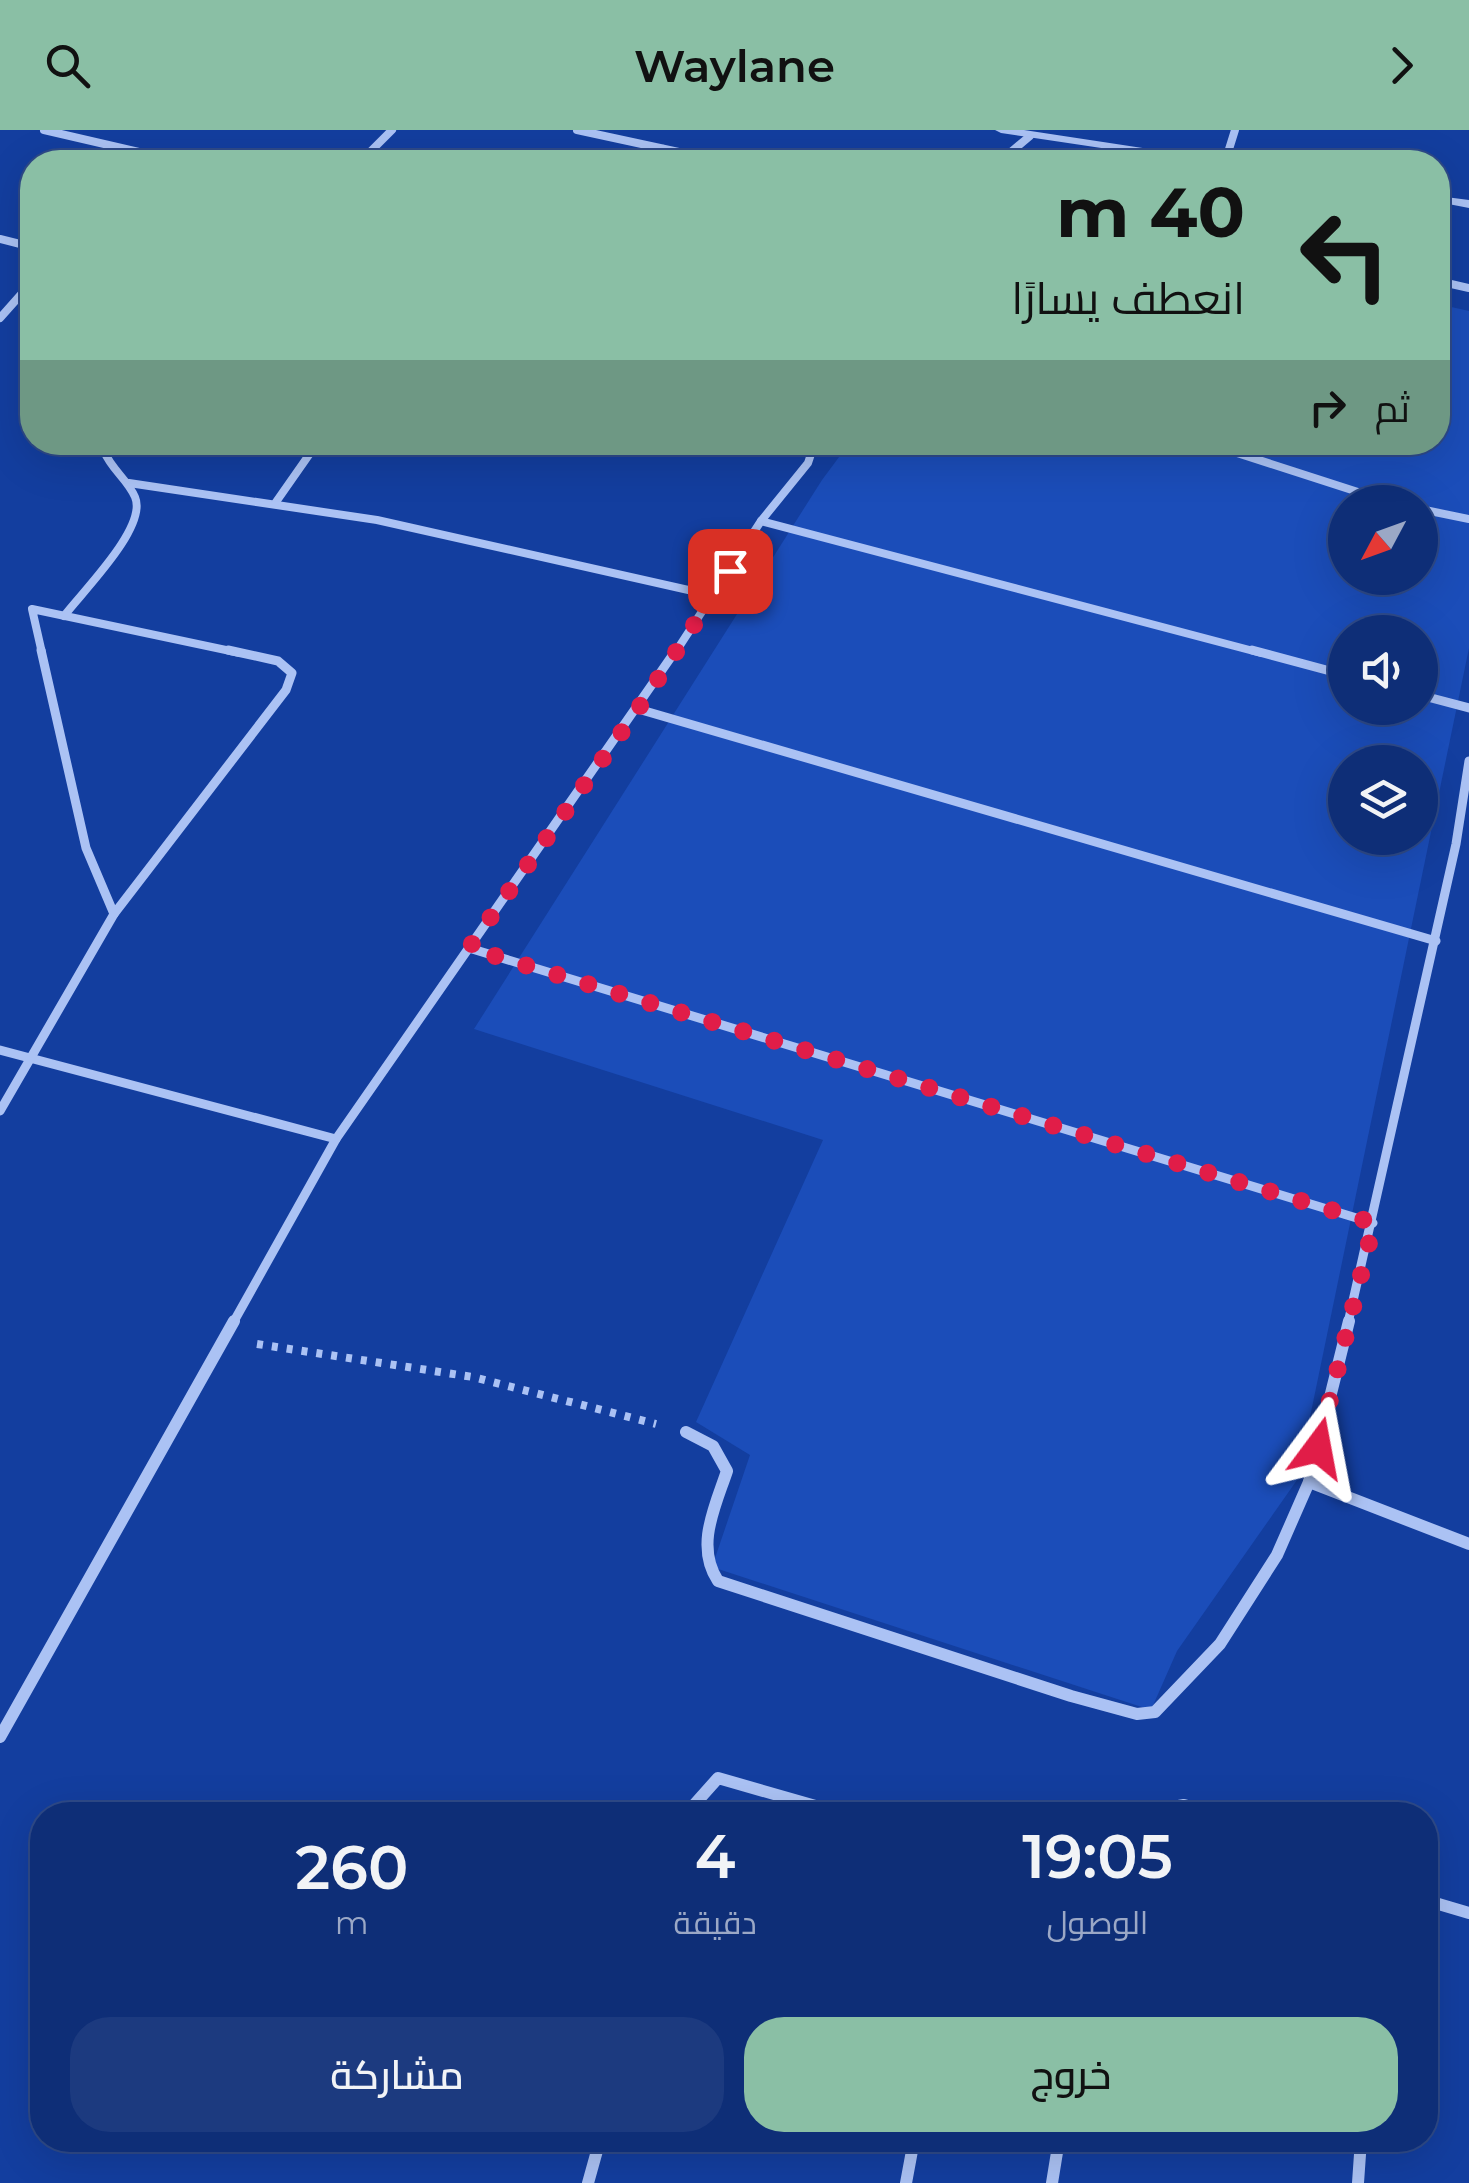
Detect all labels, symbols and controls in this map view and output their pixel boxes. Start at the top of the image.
icon: search [40,38,95,93]
text: Waylane [634,38,835,93]
icon: forward [1374,38,1429,93]
text: 40 m [1056,169,1245,255]
icon: left [1280,190,1410,320]
text: انعطف يسارًا [1011,270,1245,325]
icon: right [1300,380,1355,435]
text: ثم [1375,385,1410,432]
north arrow [1328,485,1438,595]
map controls [1328,485,1438,855]
pin [688,529,773,614]
icon: arrive [703,544,758,599]
button: sound [1328,615,1438,725]
button: layers [1328,745,1438,855]
position arrow [1266,1396,1370,1500]
text: 4 [695,1820,736,1893]
text: 19:05 [1022,1820,1173,1893]
text: 260 [295,1831,408,1904]
text: m [335,1903,369,1942]
text: دقيقة [674,1903,757,1942]
text: الوصول [1046,1903,1148,1942]
button: مشاركة [70,2017,724,2132]
button: خروج [744,2017,1398,2132]

